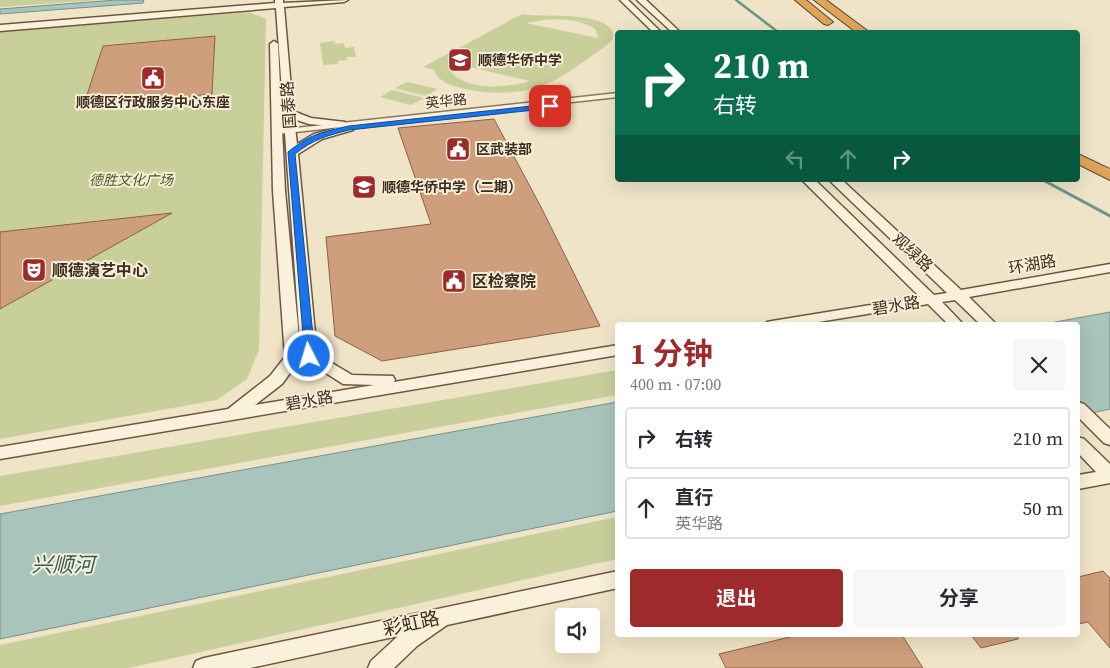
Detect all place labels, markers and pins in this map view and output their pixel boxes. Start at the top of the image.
school or university icon: 顺德华侨中学 [447,47,473,73]
place label: 顺德华侨中学 [478,50,562,70]
public building icon: 顺德区行政服务中心东座 [140,65,166,91]
pin [529,85,571,127]
place label: 顺德区行政服务中心东座 [76,92,230,112]
public building icon: 区武装部 [445,136,471,162]
place label: 区武装部 [476,139,532,159]
school or university icon: 顺德华侨中学（二期） [351,174,377,200]
place label: 顺德华侨中学（二期） [382,177,522,197]
theatre icon: 顺德演艺中心 [21,257,47,283]
place label: 顺德演艺中心 [52,259,148,281]
public building icon: 区检察院 [441,268,467,294]
place label: 区检察院 [472,270,536,292]

